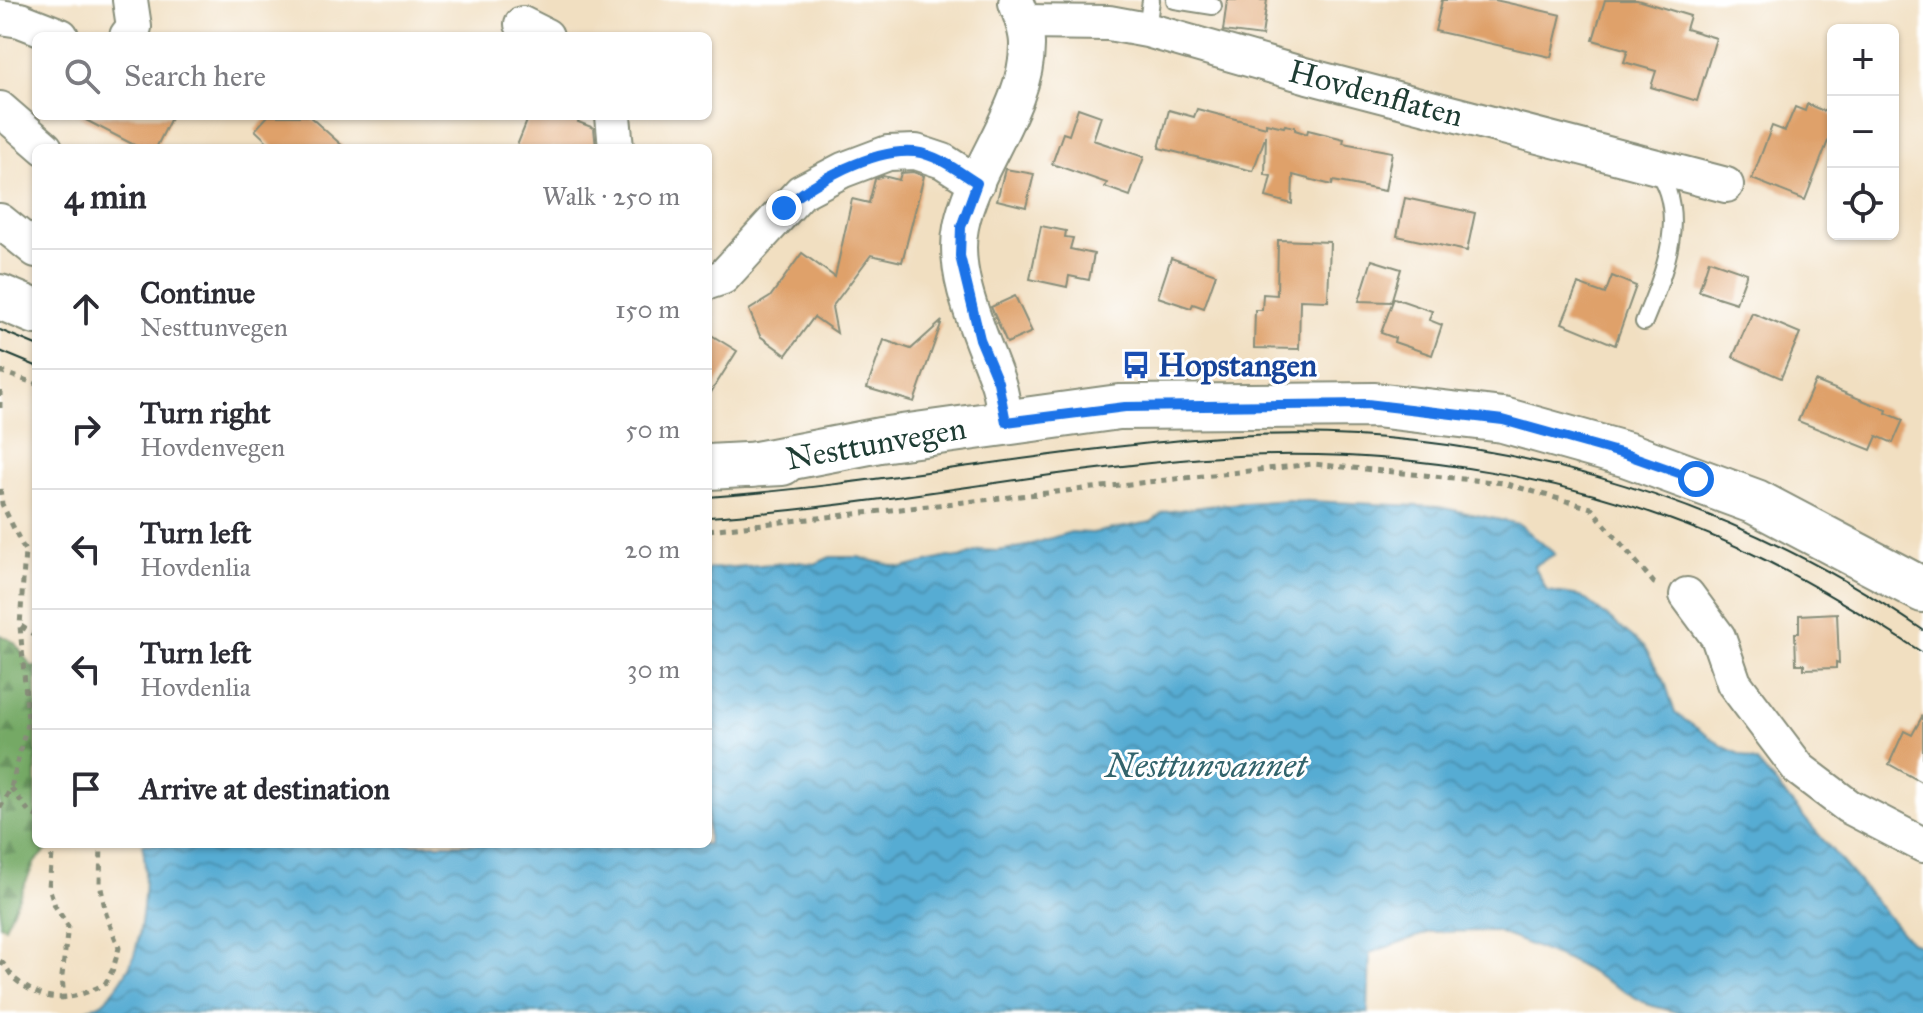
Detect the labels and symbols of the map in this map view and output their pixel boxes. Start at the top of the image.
street label: Hovdenflaten [1284,52,1467,135]
route end [766,190,802,226]
place label: Hopstangen [1158,346,1318,385]
bus stop icon: Hopstangen [1121,350,1151,380]
street label: Nesttunvegen [783,408,969,478]
route start [1678,461,1714,497]
water label: Nesttunvannet [1104,745,1309,786]

